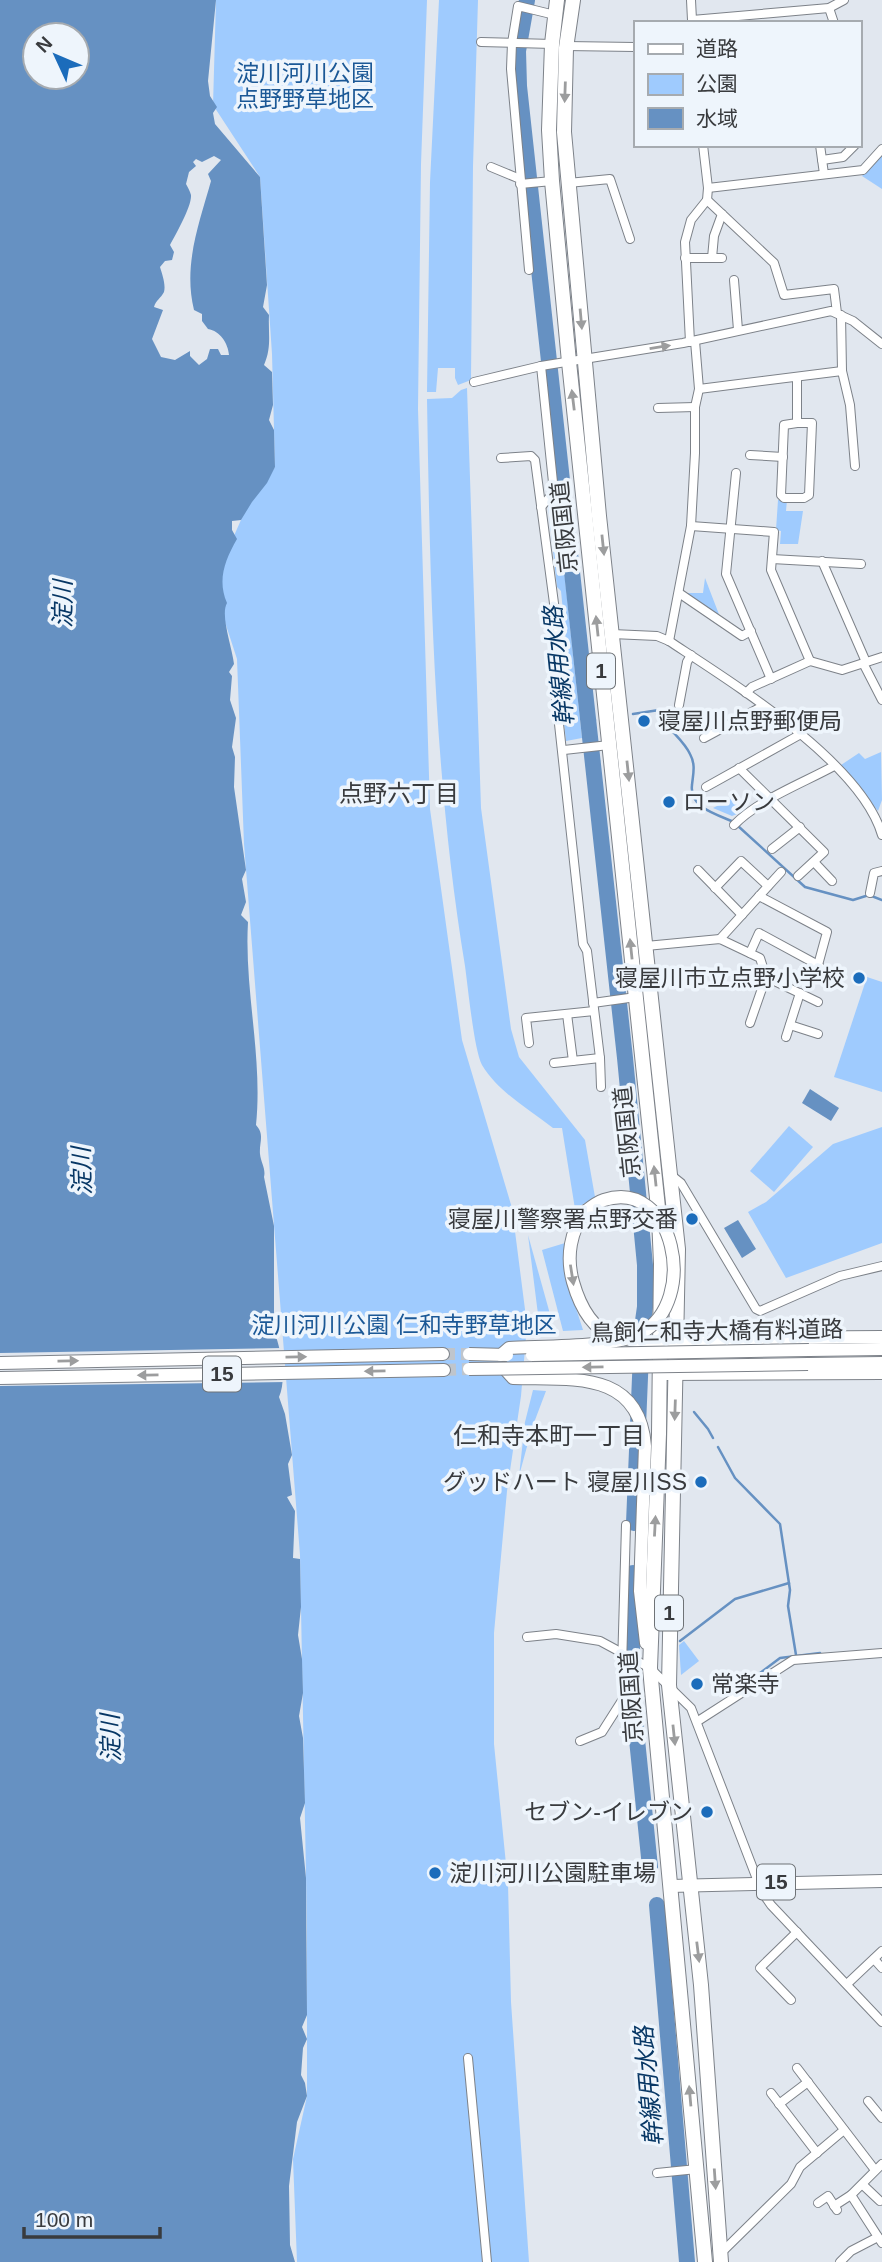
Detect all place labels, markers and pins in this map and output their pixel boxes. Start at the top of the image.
place label: 寝屋川点野郵便局 [658,708,842,734]
marker: 寝屋川点野郵便局 [636,713,652,729]
place label: ローソン [683,789,775,815]
marker: ローソン [661,794,677,810]
place label: 寝屋川市立点野小学校 [615,965,845,991]
marker: 寝屋川市立点野小学校 [851,970,867,986]
place label: 寝屋川警察署点野交番 [448,1206,678,1232]
marker: 寝屋川警察署点野交番 [684,1211,700,1227]
place label: グッドハート 寝屋川SS [443,1469,687,1495]
marker: グッドハート 寝屋川SS [693,1474,709,1490]
place label: 常楽寺 [711,1671,780,1697]
marker: 常楽寺 [689,1676,705,1692]
place label: セブン-イレブン [524,1799,693,1825]
marker: セブン-イレブン [699,1804,715,1820]
place label: 淀川河川公園駐車場 [449,1860,656,1886]
marker: 淀川河川公園駐車場 [427,1865,443,1881]

